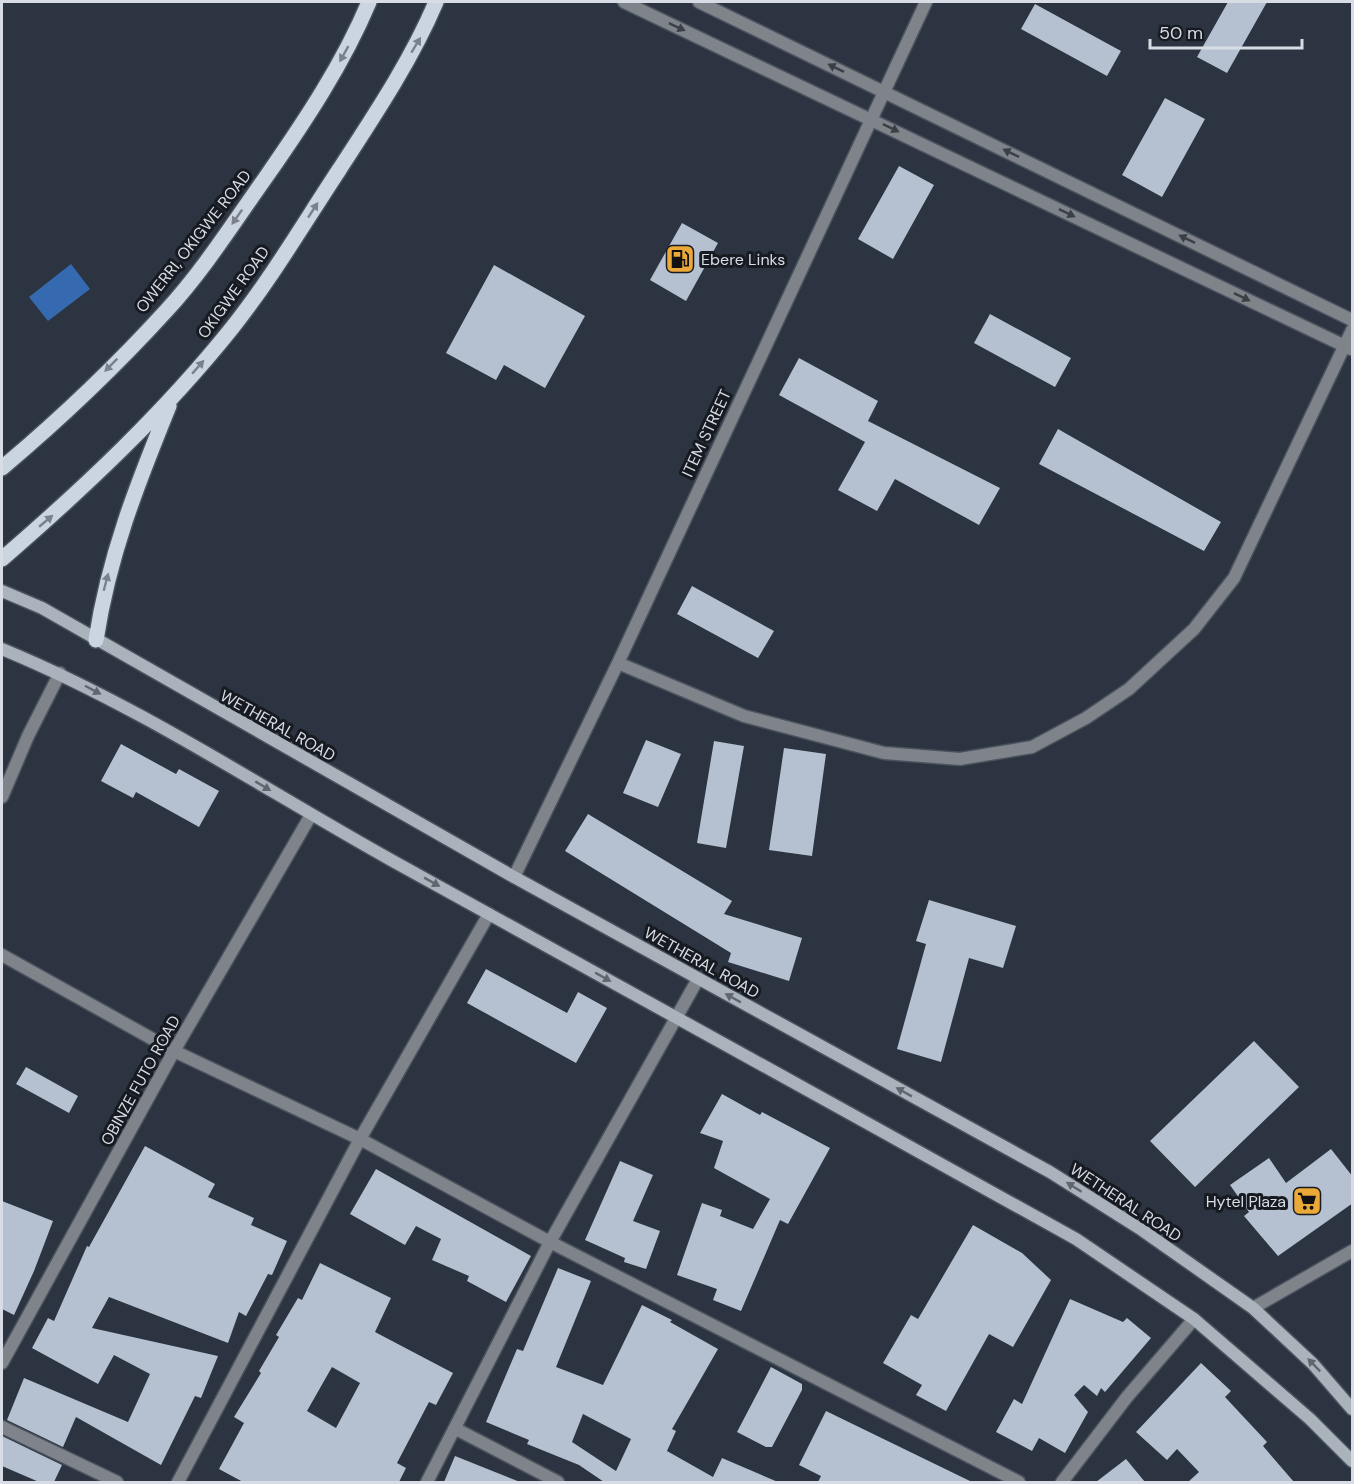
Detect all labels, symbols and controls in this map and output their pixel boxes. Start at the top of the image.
scale bar [1150,12,1302,50]
text: 50 m [1159,21,1203,45]
one-way arrow [668,22,685,31]
one-way arrow [410,37,421,53]
one-way arrow [338,46,349,62]
one-way arrow [828,63,845,73]
one-way arrow [882,124,899,133]
one-way arrow [1003,149,1020,158]
street label: OWERRI, OKIGWE ROAD [131,166,255,316]
one-way arrow [307,202,318,218]
one-way arrow [1058,208,1075,217]
one-way arrow [231,209,243,225]
one-way arrow [1178,234,1195,243]
street label: OKIGWE ROAD [193,242,273,342]
fuel station icon: Ebere Links [664,243,696,275]
place label: Ebere Links [701,249,785,270]
one-way arrow [1234,293,1251,302]
one-way arrow [105,358,119,372]
one-way arrow [191,360,205,375]
street label: ITEM STREET [677,386,736,480]
one-way arrow [38,515,53,528]
one-way arrow [101,573,111,591]
one-way arrow [85,685,102,695]
street label: WETHERAL ROAD [216,685,339,766]
one-way arrow [254,781,271,791]
one-way arrow [424,877,441,887]
street label: WETHERAL ROAD [640,922,763,1003]
one-way arrow [595,972,612,982]
one-way arrow [724,993,741,1003]
street label: OBINZE FUTO ROAD [96,1011,185,1149]
one-way arrow [895,1087,912,1097]
street label: WETHERAL ROAD [1066,1158,1186,1246]
one-way arrow [1066,1182,1082,1193]
supermarket icon: Hytel Plaza [1291,1185,1323,1217]
place label: Hytel Plaza [1206,1191,1286,1212]
one-way arrow [1307,1358,1321,1373]

